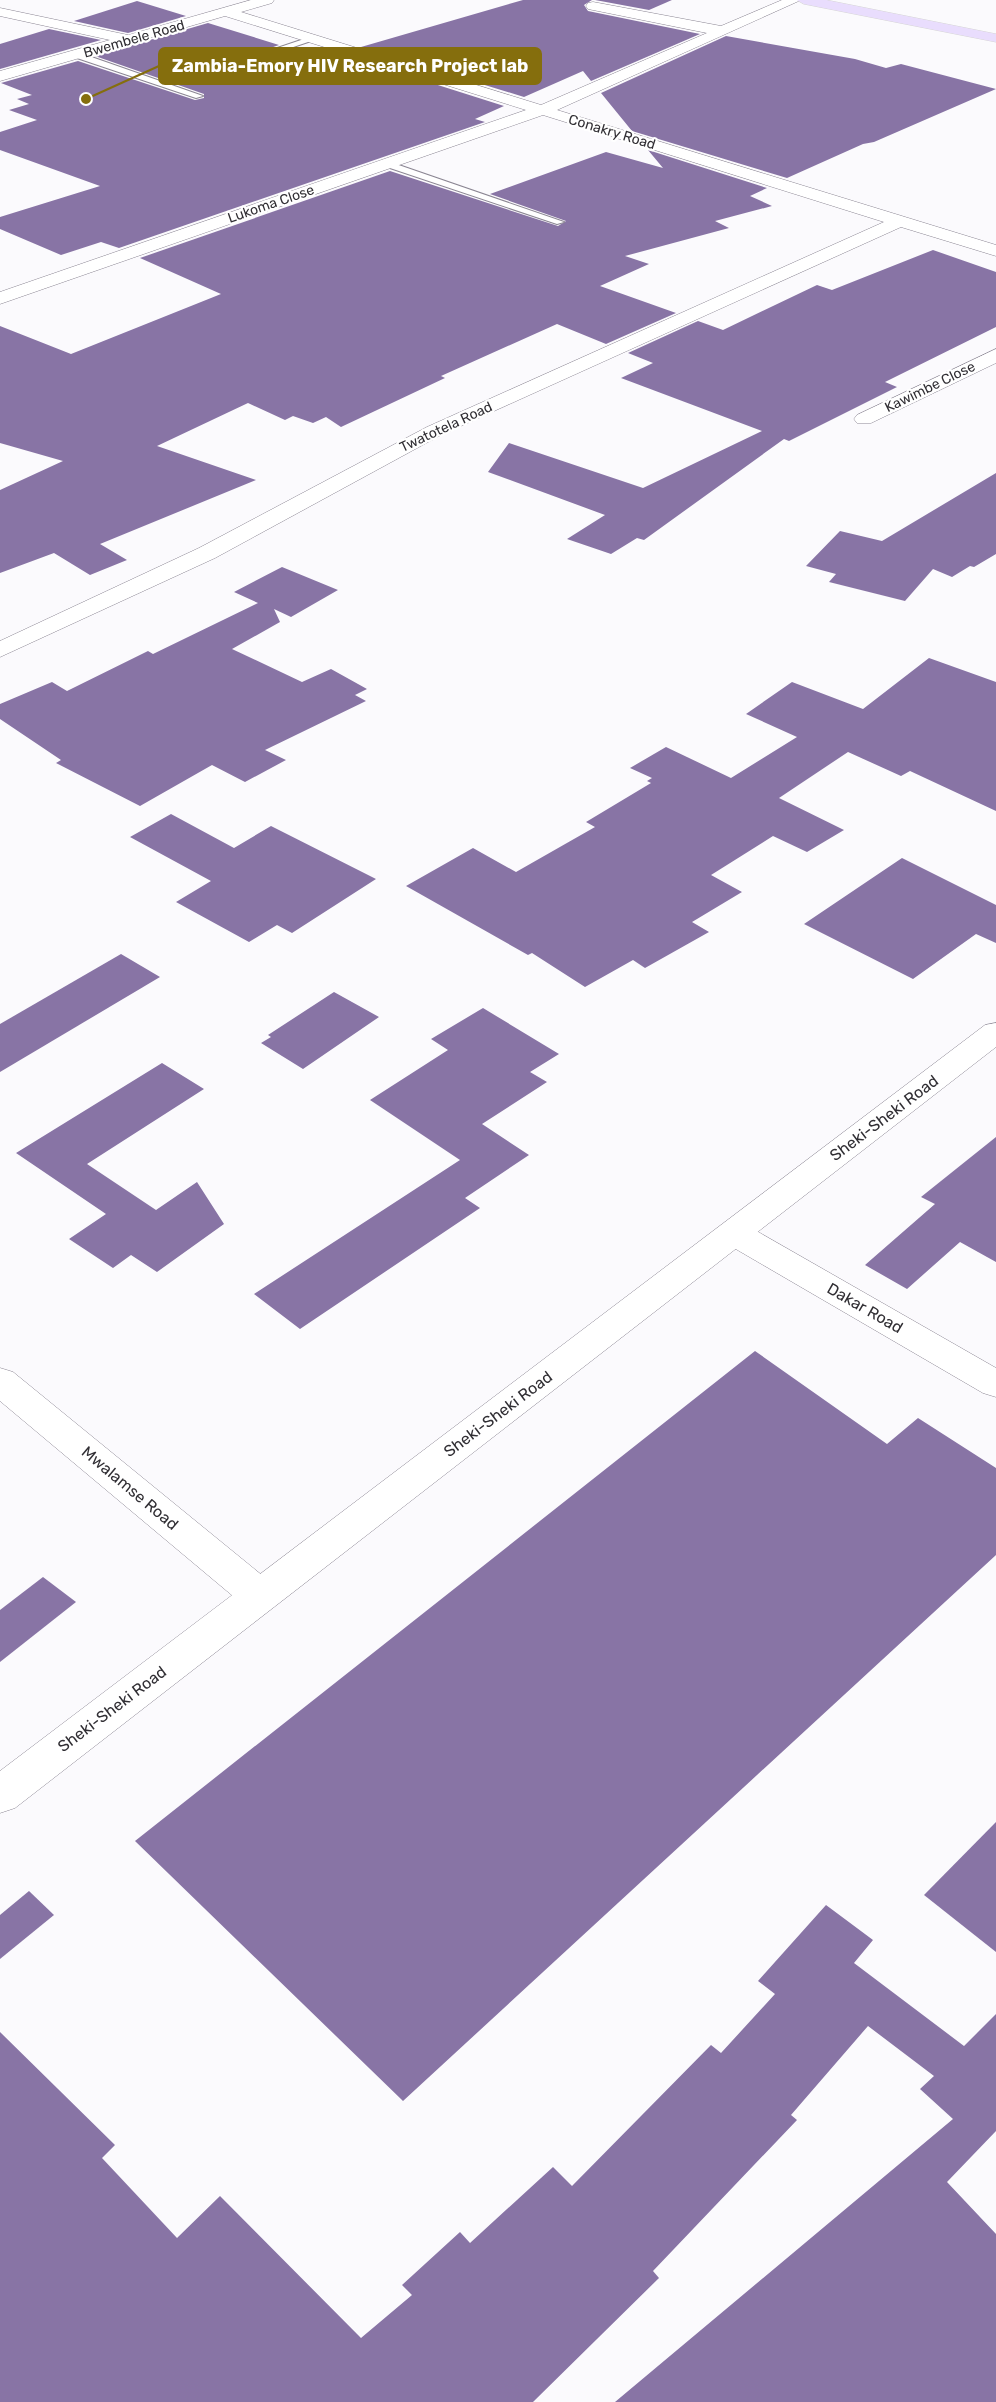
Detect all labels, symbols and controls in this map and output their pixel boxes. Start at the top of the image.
street label: Bwembele Road [81,16,187,62]
callout: Zambia-Emory HIV Research Project lab [159,48,541,84]
text: Zambia-Emory HIV Research Project lab [172,55,528,77]
street label: Conakry Road [566,111,658,153]
street label: Lukoma Close [226,181,317,227]
street label: Kawimbe Close [882,358,978,416]
street label: Twatotela Road [397,398,495,456]
street label: Sheki-Sheki Road [826,1071,942,1165]
street label: Dakar Road [824,1279,906,1337]
street label: Sheki-Sheki Road [440,1367,556,1461]
street label: Mwalamse Road [78,1442,182,1534]
street label: Sheki-Sheki Road [54,1662,170,1756]

